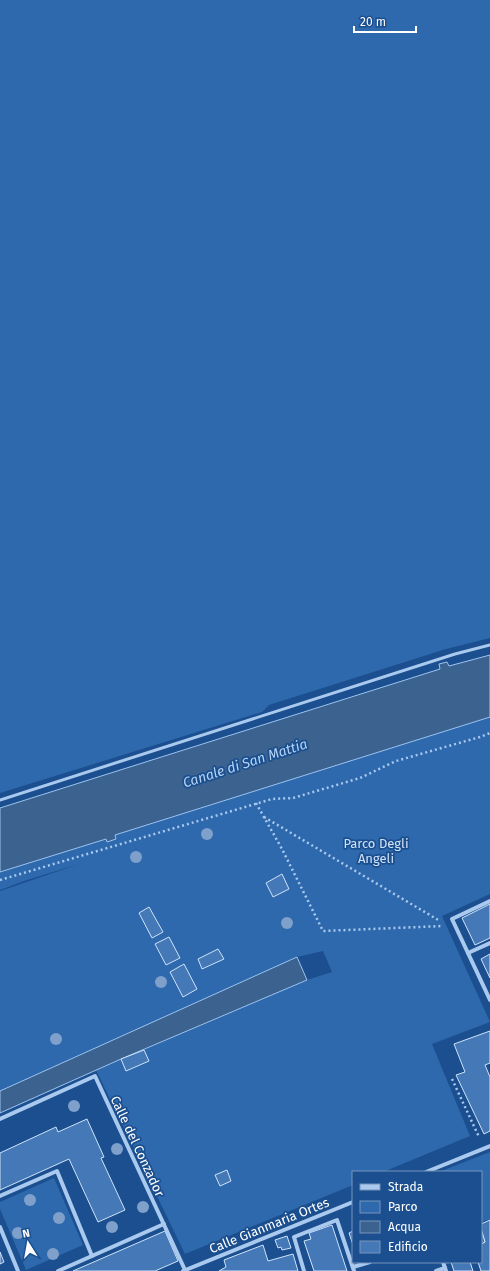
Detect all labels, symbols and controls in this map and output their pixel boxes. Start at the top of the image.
scale bar [354,8,416,34]
text: 20 m [360,15,386,29]
water label: Canale di San Mattia [181,735,310,792]
park label: Parco Degli Angeli [343,836,409,866]
street label: Calle del Conzador [108,1093,167,1199]
legend [352,1171,482,1263]
text: Strada [388,1180,423,1194]
street label: Calle Gianmaria Ortes [207,1195,331,1256]
text: Parco [388,1200,418,1214]
text: Acqua [388,1220,421,1234]
north arrow [8,1223,48,1263]
text: N [21,1227,31,1241]
text: Edificio [388,1240,428,1254]

